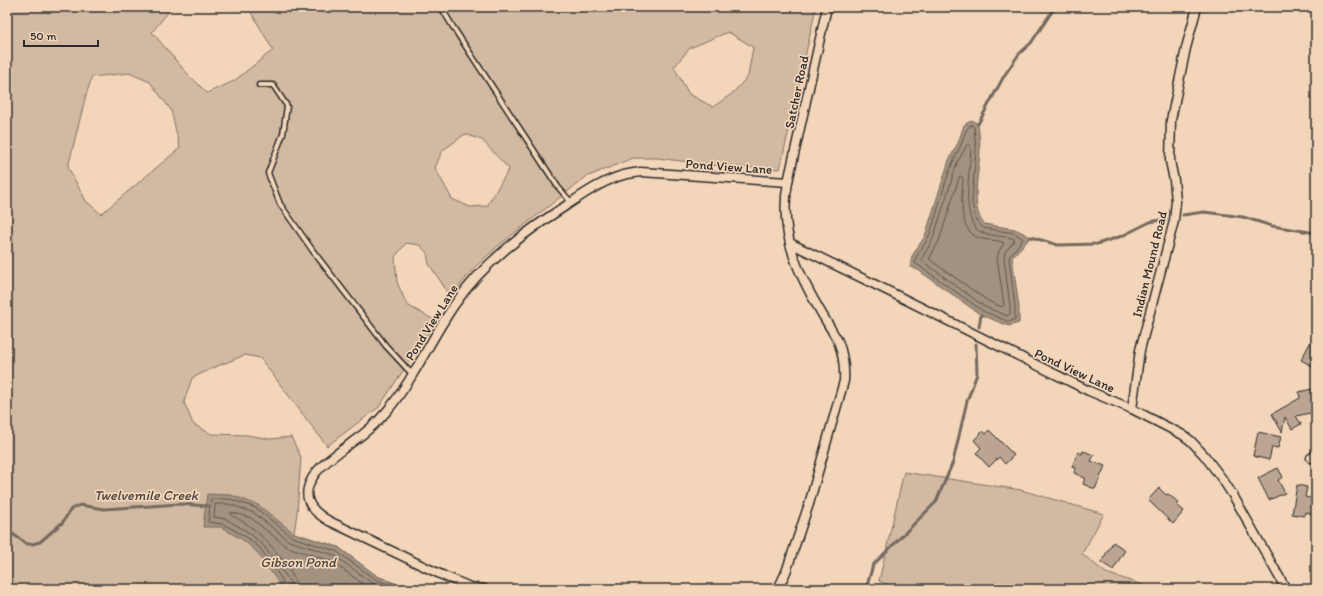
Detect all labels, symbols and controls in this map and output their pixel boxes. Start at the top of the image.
scale bar [24,22,98,48]
text: 50 m [30,29,56,43]
street label: Satcher Road [781,54,812,130]
street label: Pond View Lane [685,156,773,177]
street label: Indian Mound Road [1129,209,1170,319]
street label: Pond View Lane [402,281,461,363]
street label: Pond View Lane [1032,345,1117,396]
water label: Twelvemile Creek [94,487,199,504]
water label: Gibson Pond [260,554,337,571]

